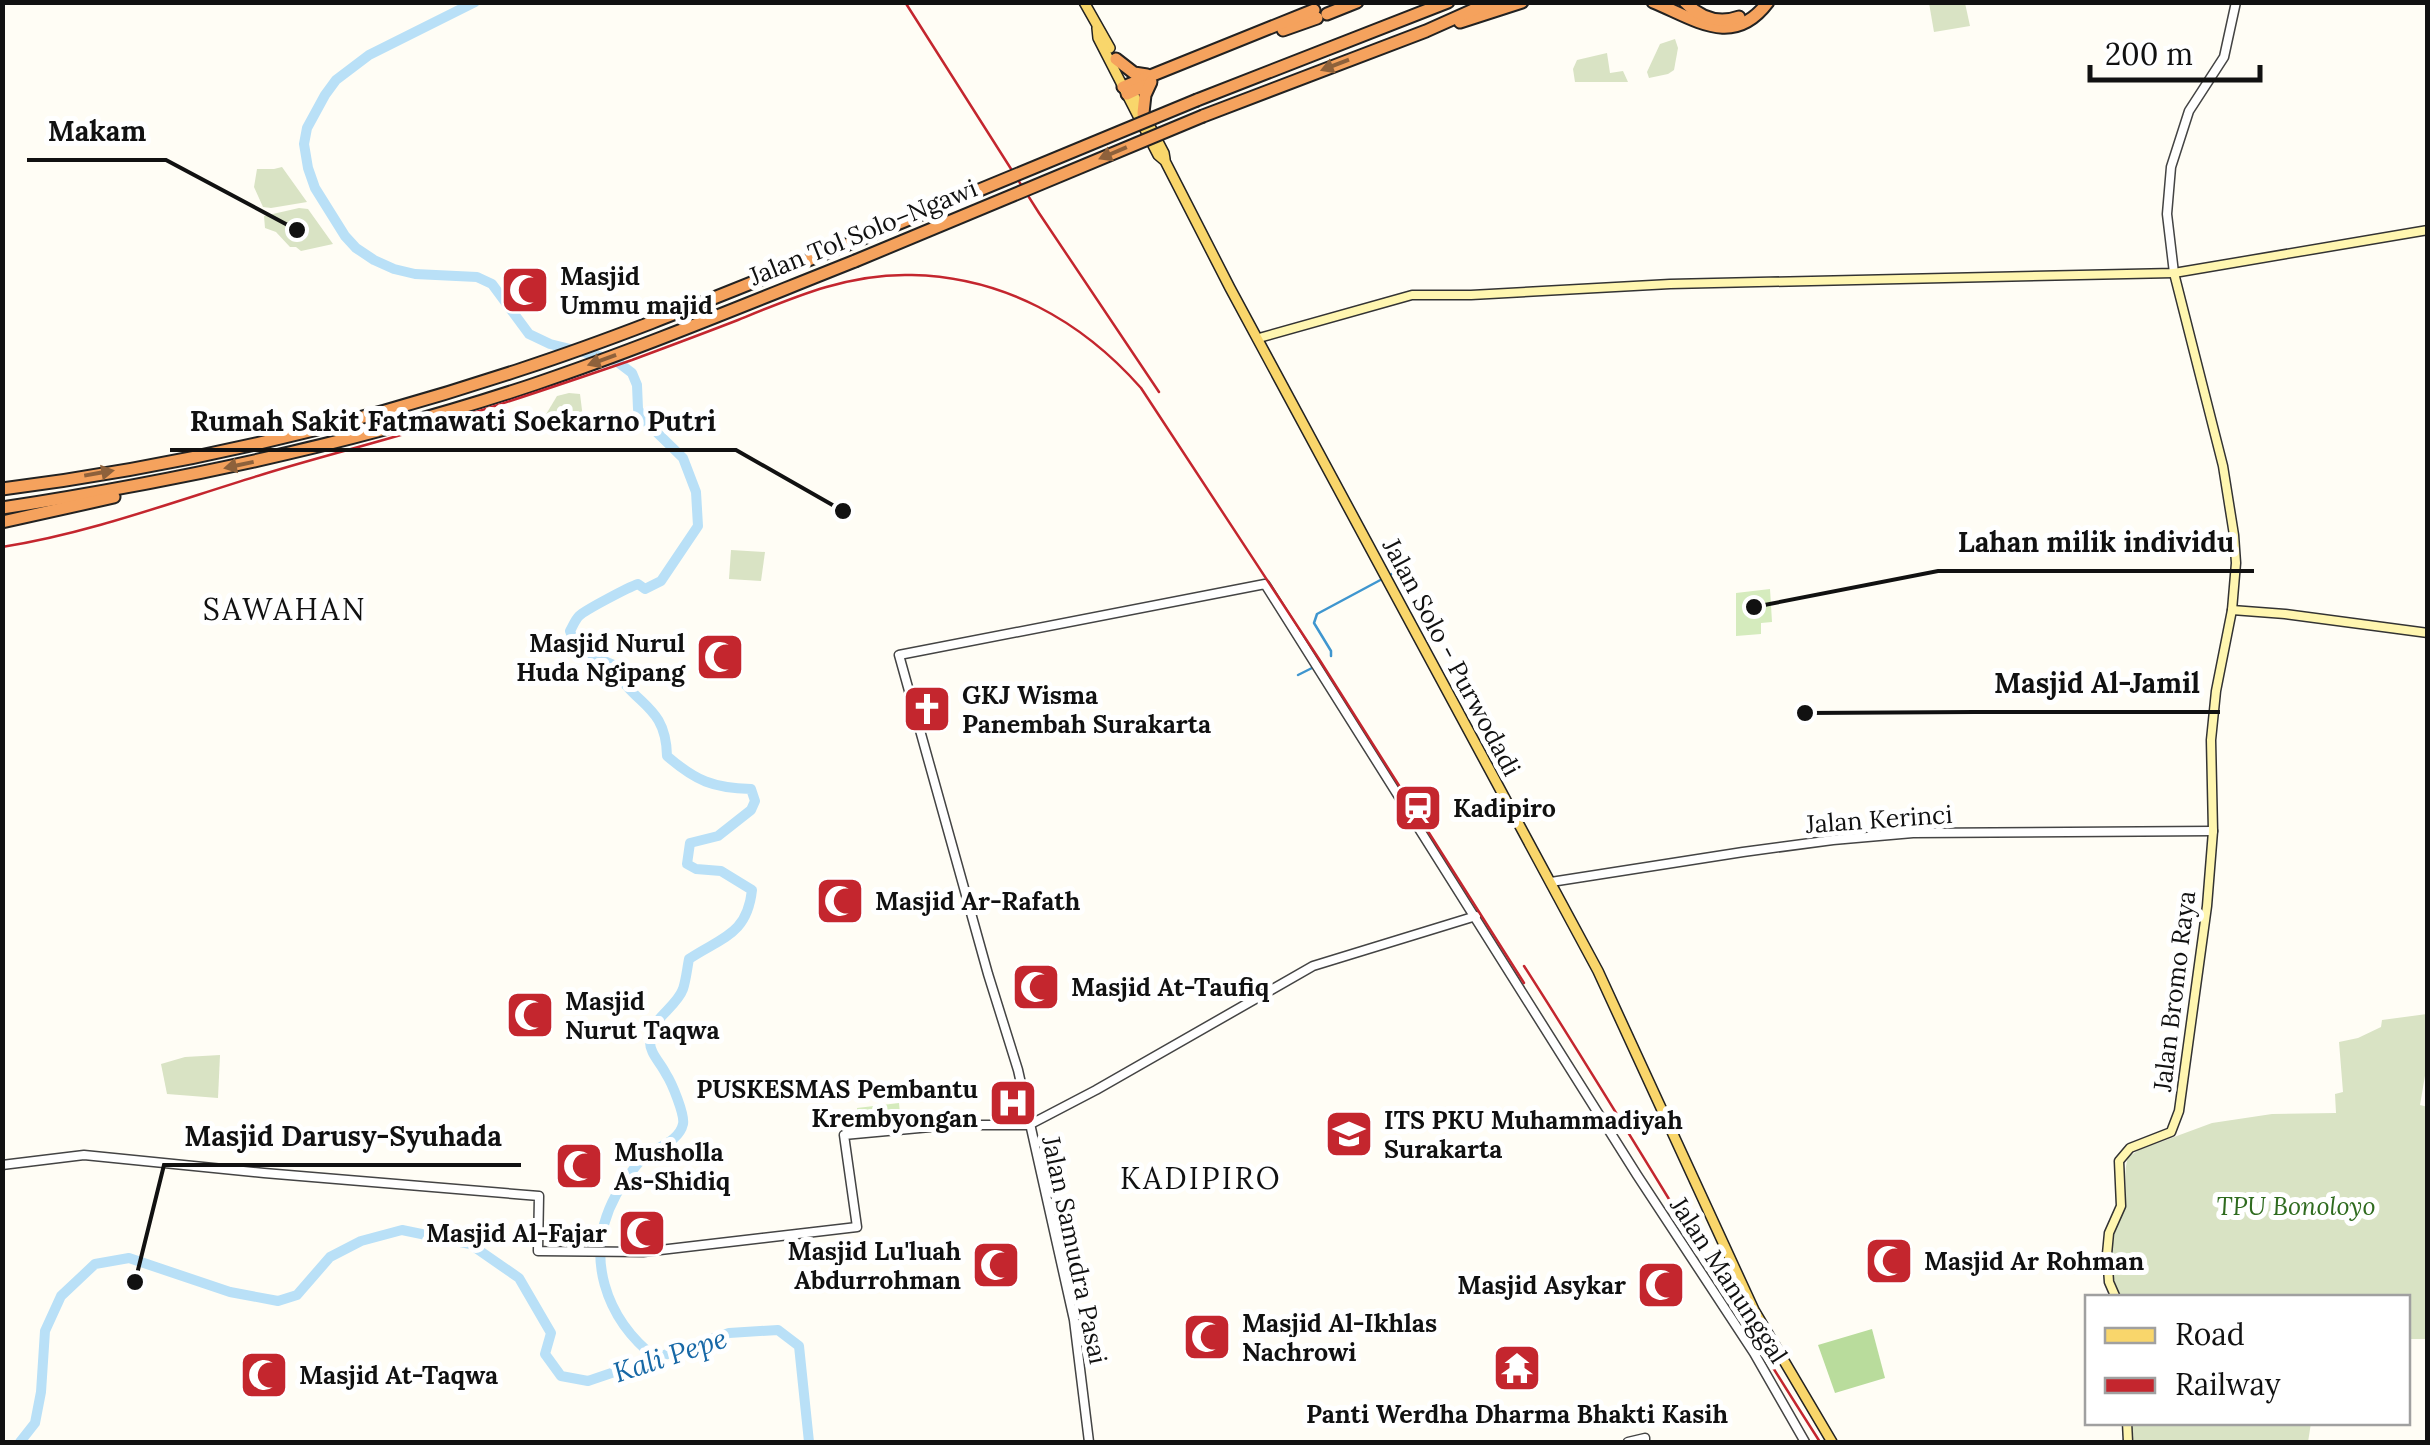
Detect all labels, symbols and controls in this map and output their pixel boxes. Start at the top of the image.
scale bar [2090,20,2260,82]
text: 200 m [2105,35,2193,73]
one-way arrow [1319,58,1349,74]
callout: Makam [27,102,166,160]
text: Makam [48,113,147,149]
one-way arrow [1098,145,1128,161]
street label: Jalan Tol Solo–Ngawi [743,172,982,293]
place label: Masjid Ummu majid [560,260,713,321]
mosque icon: Masjid Ummu majid [499,264,551,316]
one-way arrow [586,353,616,368]
callout: Rumah Sakit Fatmawati Soekarno Putri [170,392,736,450]
text: Rumah Sakit Fatmawati Soekarno Putri [190,403,716,439]
one-way arrow [223,458,254,473]
one-way arrow [84,465,115,480]
callout: Lahan milik individu [1938,513,2254,571]
text: Lahan milik individu [1958,524,2234,560]
street label: Jalan Solo - Purwodadi [1375,532,1528,781]
district label: SAWAHAN [203,590,367,628]
place label: Masjid Nurul Huda Ngipang [516,627,686,688]
mosque icon: Masjid Nurul Huda Ngipang [694,631,746,683]
callout: Masjid Al-Jamil [1974,654,2220,712]
text: Masjid Al-Jamil [1994,665,2200,701]
place label: GKJ Wisma Panembah Surakarta [962,679,1211,740]
church icon: GKJ Wisma Panembah Surakarta [901,683,953,735]
station icon: Kadipiro [1392,782,1444,834]
place label: Kadipiro [1453,792,1556,824]
street label: Jalan Kerinci [1804,798,1953,840]
mosque icon: Masjid Ar-Rafath [814,875,866,927]
place label: Masjid Ar-Rafath [875,885,1081,917]
street label: Jalan Bromo Raya [2146,889,2202,1094]
mosque icon: Masjid At-Taufiq [1010,961,1062,1013]
place label: Masjid At-Taufiq [1071,971,1270,1003]
place label: Masjid Nurut Taqwa [565,985,720,1046]
mosque icon: Masjid Nurut Taqwa [504,989,556,1041]
place label: PUSKESMAS Pembantu Krembyongan [696,1073,978,1134]
hospital icon: PUSKESMAS Pembantu Krembyongan [987,1077,1039,1129]
place label: ITS PKU Muhammadiyah Surakarta [1384,1104,1683,1165]
callout: Masjid Darusy-Syuhada [164,1107,521,1165]
school or university icon: ITS PKU Muhammadiyah Surakarta [1323,1108,1375,1160]
text: Masjid Darusy-Syuhada [184,1118,502,1154]
street label: Jalan Samudra Pasai [1035,1132,1115,1367]
place label: Musholla As-Shidiq [614,1136,731,1197]
mosque icon: Musholla As-Shidiq [553,1140,605,1192]
district label: KADIPIRO [1120,1159,1282,1197]
street label: Jalan Manunggal [1663,1190,1795,1369]
park label: TPU Bonoloyo [2217,1190,2375,1222]
mosque icon: Masjid Al-Fajar [616,1207,668,1259]
place label: Masjid Al-Fajar [426,1217,607,1249]
place label: Masjid Lu'luah Abdurrohman [788,1235,961,1296]
mosque icon: Masjid Ar Rohman [1863,1235,1915,1287]
mosque icon: Masjid Lu'luah Abdurrohman [970,1239,1022,1291]
place label: Masjid Ar Rohman [1924,1245,2144,1277]
mosque icon: Masjid Asykar [1635,1259,1687,1311]
place label: Masjid Asykar [1457,1269,1626,1301]
legend [2085,1295,2410,1425]
place label: Masjid Al-Ikhlas Nachrowi [1242,1307,1437,1368]
mosque icon: Masjid Al-Ikhlas Nachrowi [1181,1311,1233,1363]
text: Road [2175,1315,2245,1353]
water label: Kali Pepe [609,1320,731,1390]
temple icon: Panti Werdha Dharma Bhakti Kasih [1491,1342,1543,1394]
mosque icon: Masjid At-Taqwa [238,1349,290,1401]
place label: Masjid At-Taqwa [299,1359,498,1391]
text: Railway [2175,1365,2281,1404]
place label: Panti Werdha Dharma Bhakti Kasih [1306,1398,1729,1430]

